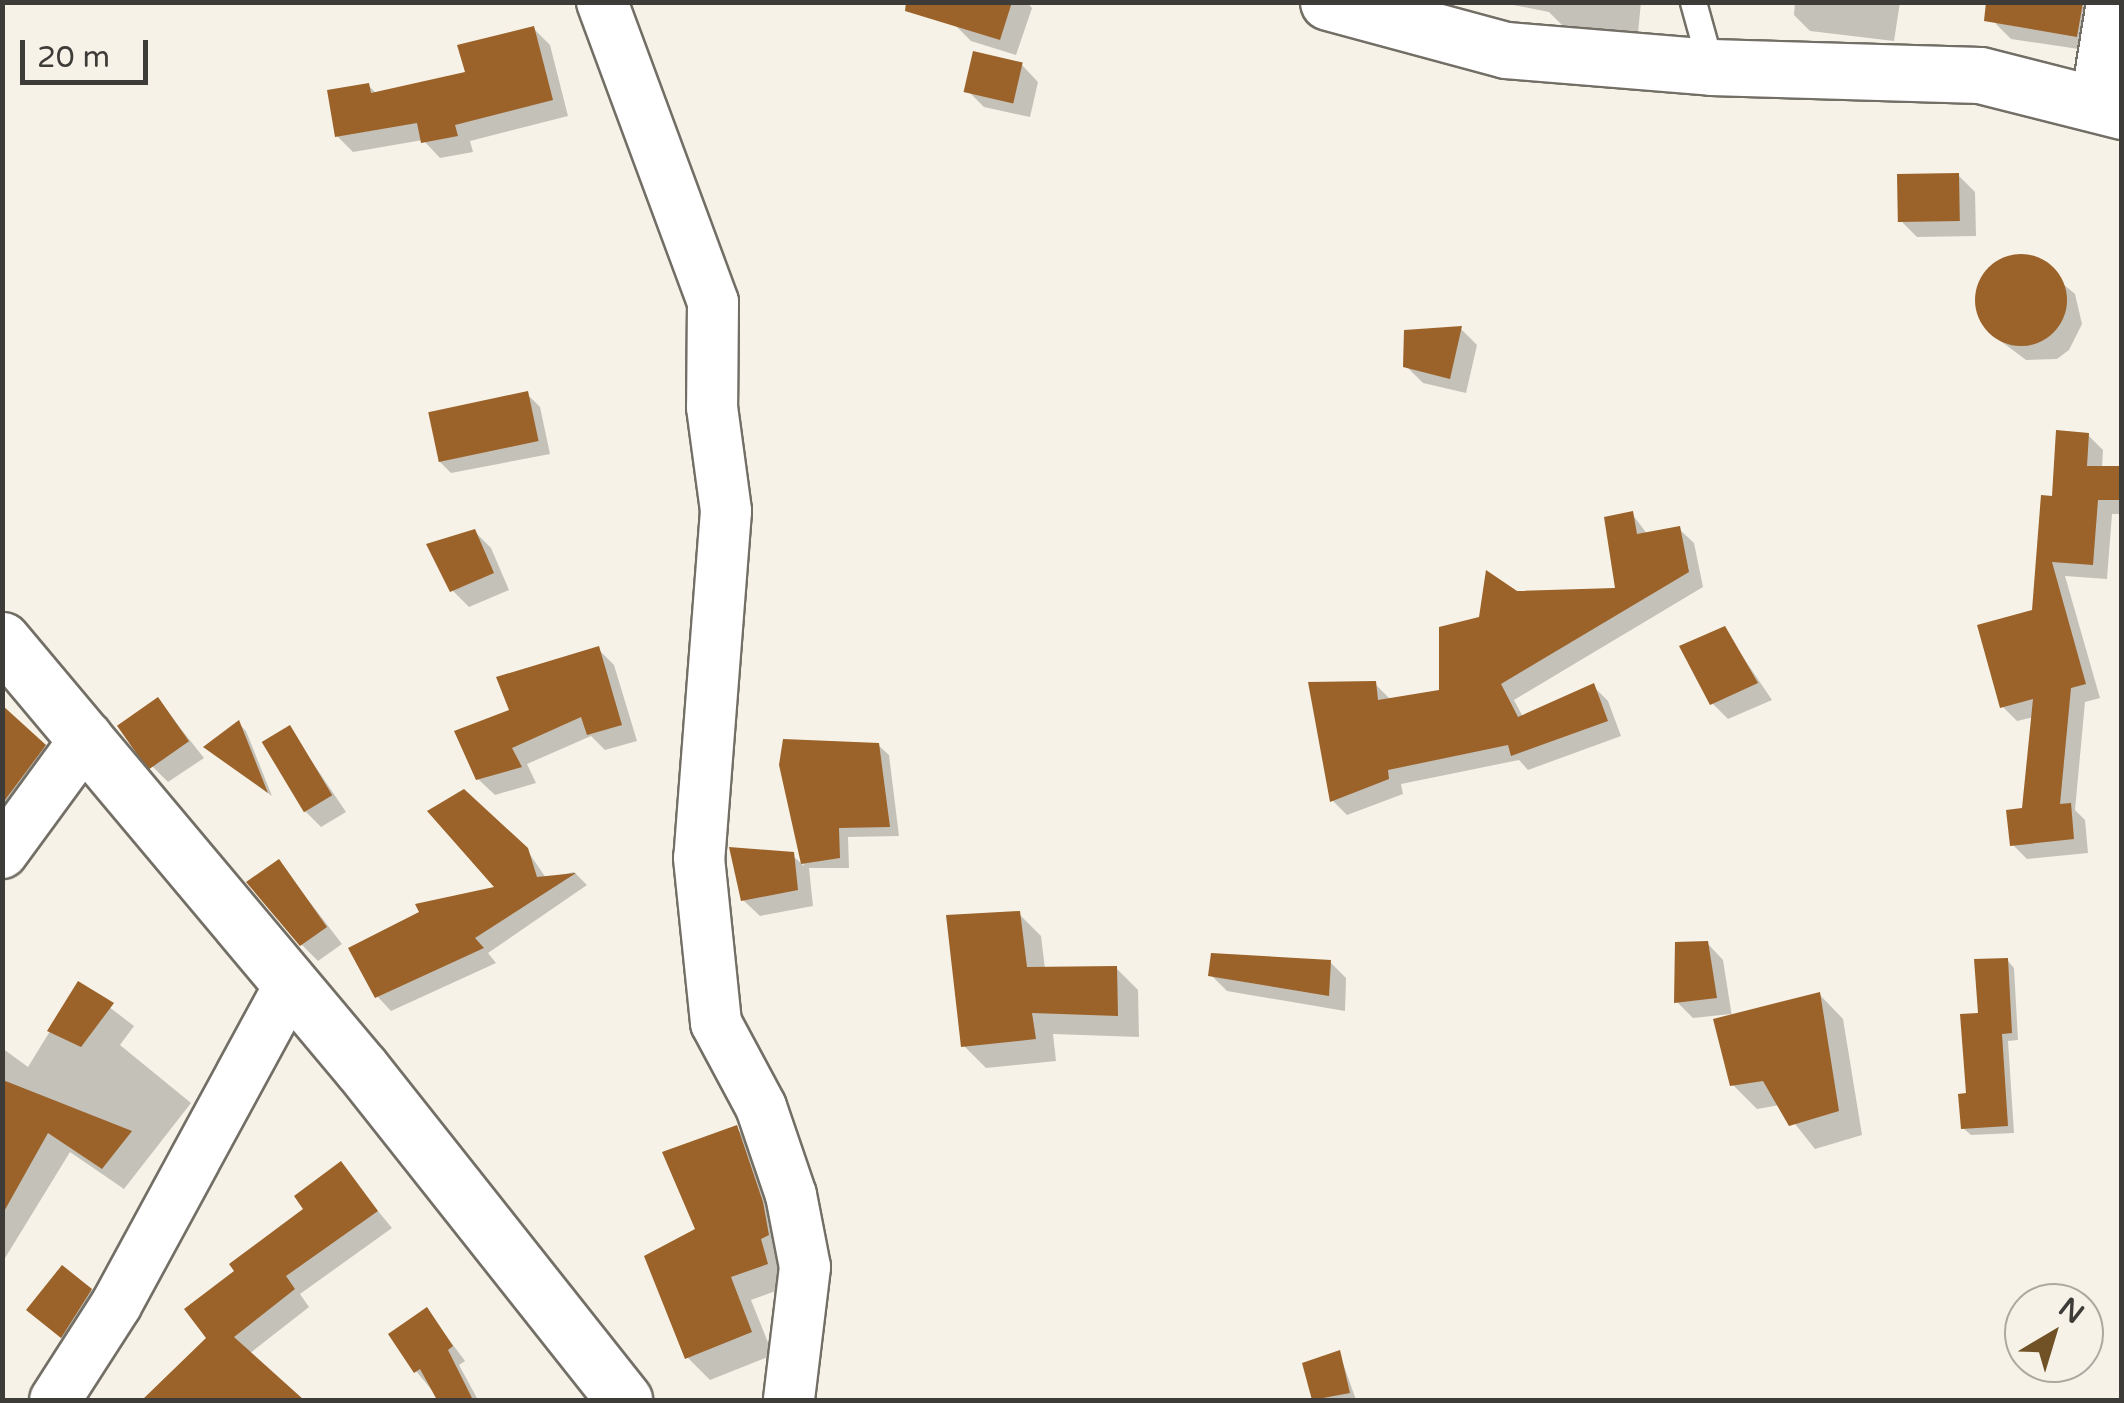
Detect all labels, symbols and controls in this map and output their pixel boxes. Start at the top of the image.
scale bar [25,20,152,82]
text: 20 m [37,39,110,76]
north arrow [2004,1283,2104,1383]
text: N [2052,1291,2091,1331]

